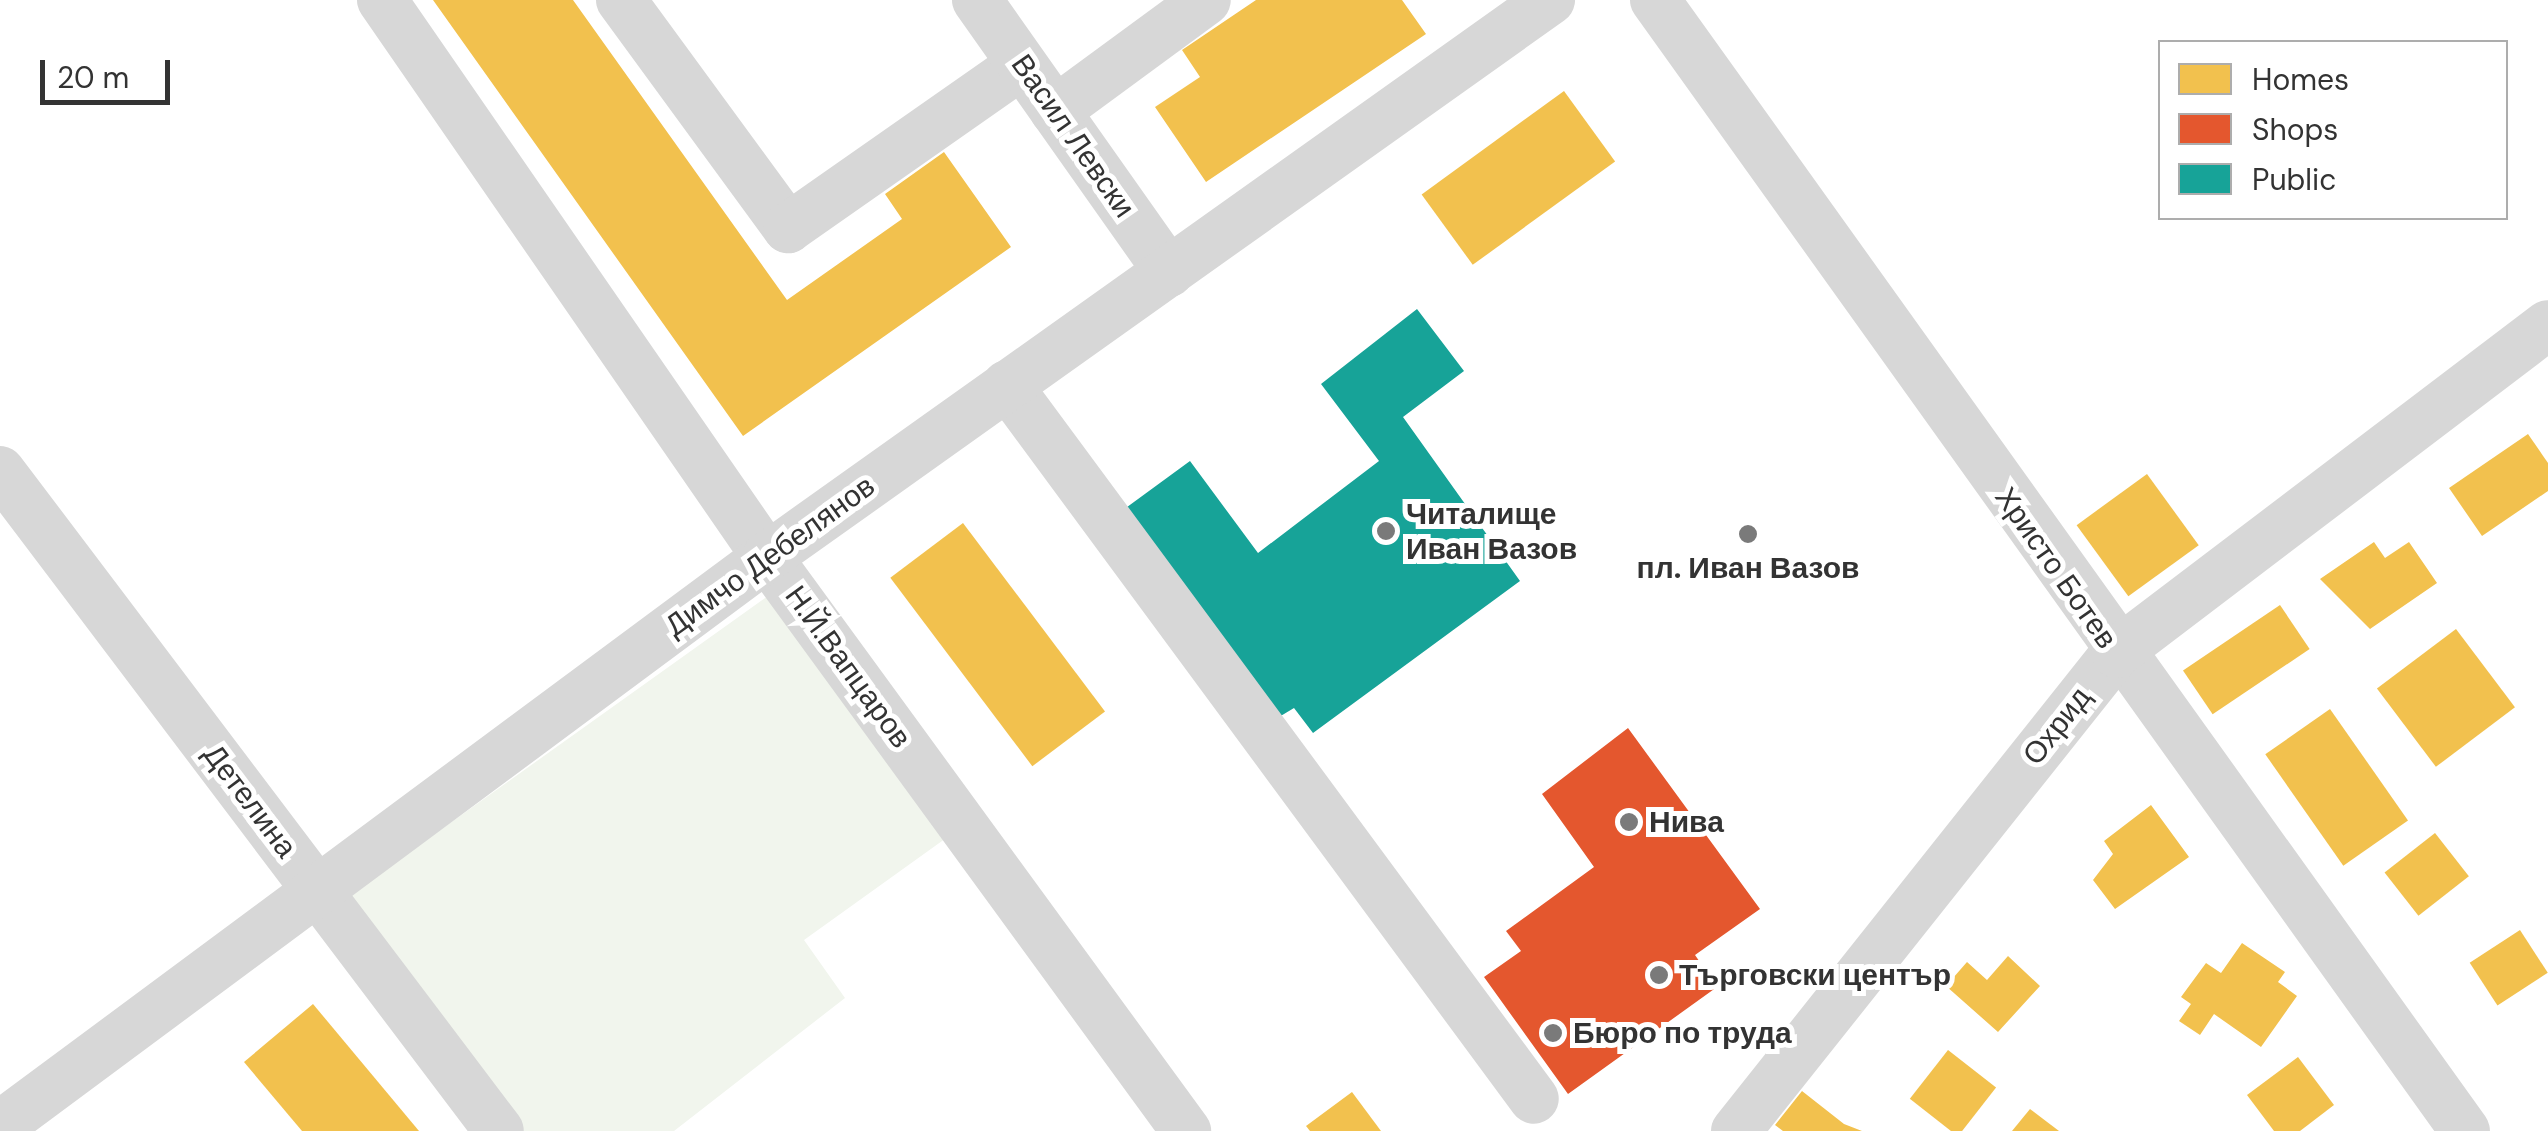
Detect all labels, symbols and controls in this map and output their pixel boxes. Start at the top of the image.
scale bar [45,40,175,102]
legend [2158,40,2508,220]
street label: Васил Левски [1004,48,1142,224]
text: 20 m [57,58,129,97]
text: Homes [2252,60,2349,99]
text: Shops [2252,110,2338,149]
text: Public [2252,160,2336,199]
street label: Димчо Дебелянов [658,468,882,644]
street label: Христо Ботев [1987,481,2125,655]
place label: Читалище Иван Вазов [1406,496,1577,566]
marker: Читалище Иван Вазов [1375,520,1397,542]
marker: пл. Иван Вазов [1737,523,1759,545]
place label: пл. Иван Вазов [1637,550,1859,586]
street label: Н.Й.Вапцаров [777,579,919,755]
street label: Охрид [2015,680,2099,772]
street label: Детелина [196,737,304,865]
place label: Нива [1649,804,1724,840]
marker: Нива [1618,811,1640,833]
place label: Търговски център [1679,957,1951,993]
marker: Търговски център [1648,964,1670,986]
place label: Бюро по труда [1573,1015,1792,1051]
marker: Бюро по труда [1542,1022,1564,1044]

